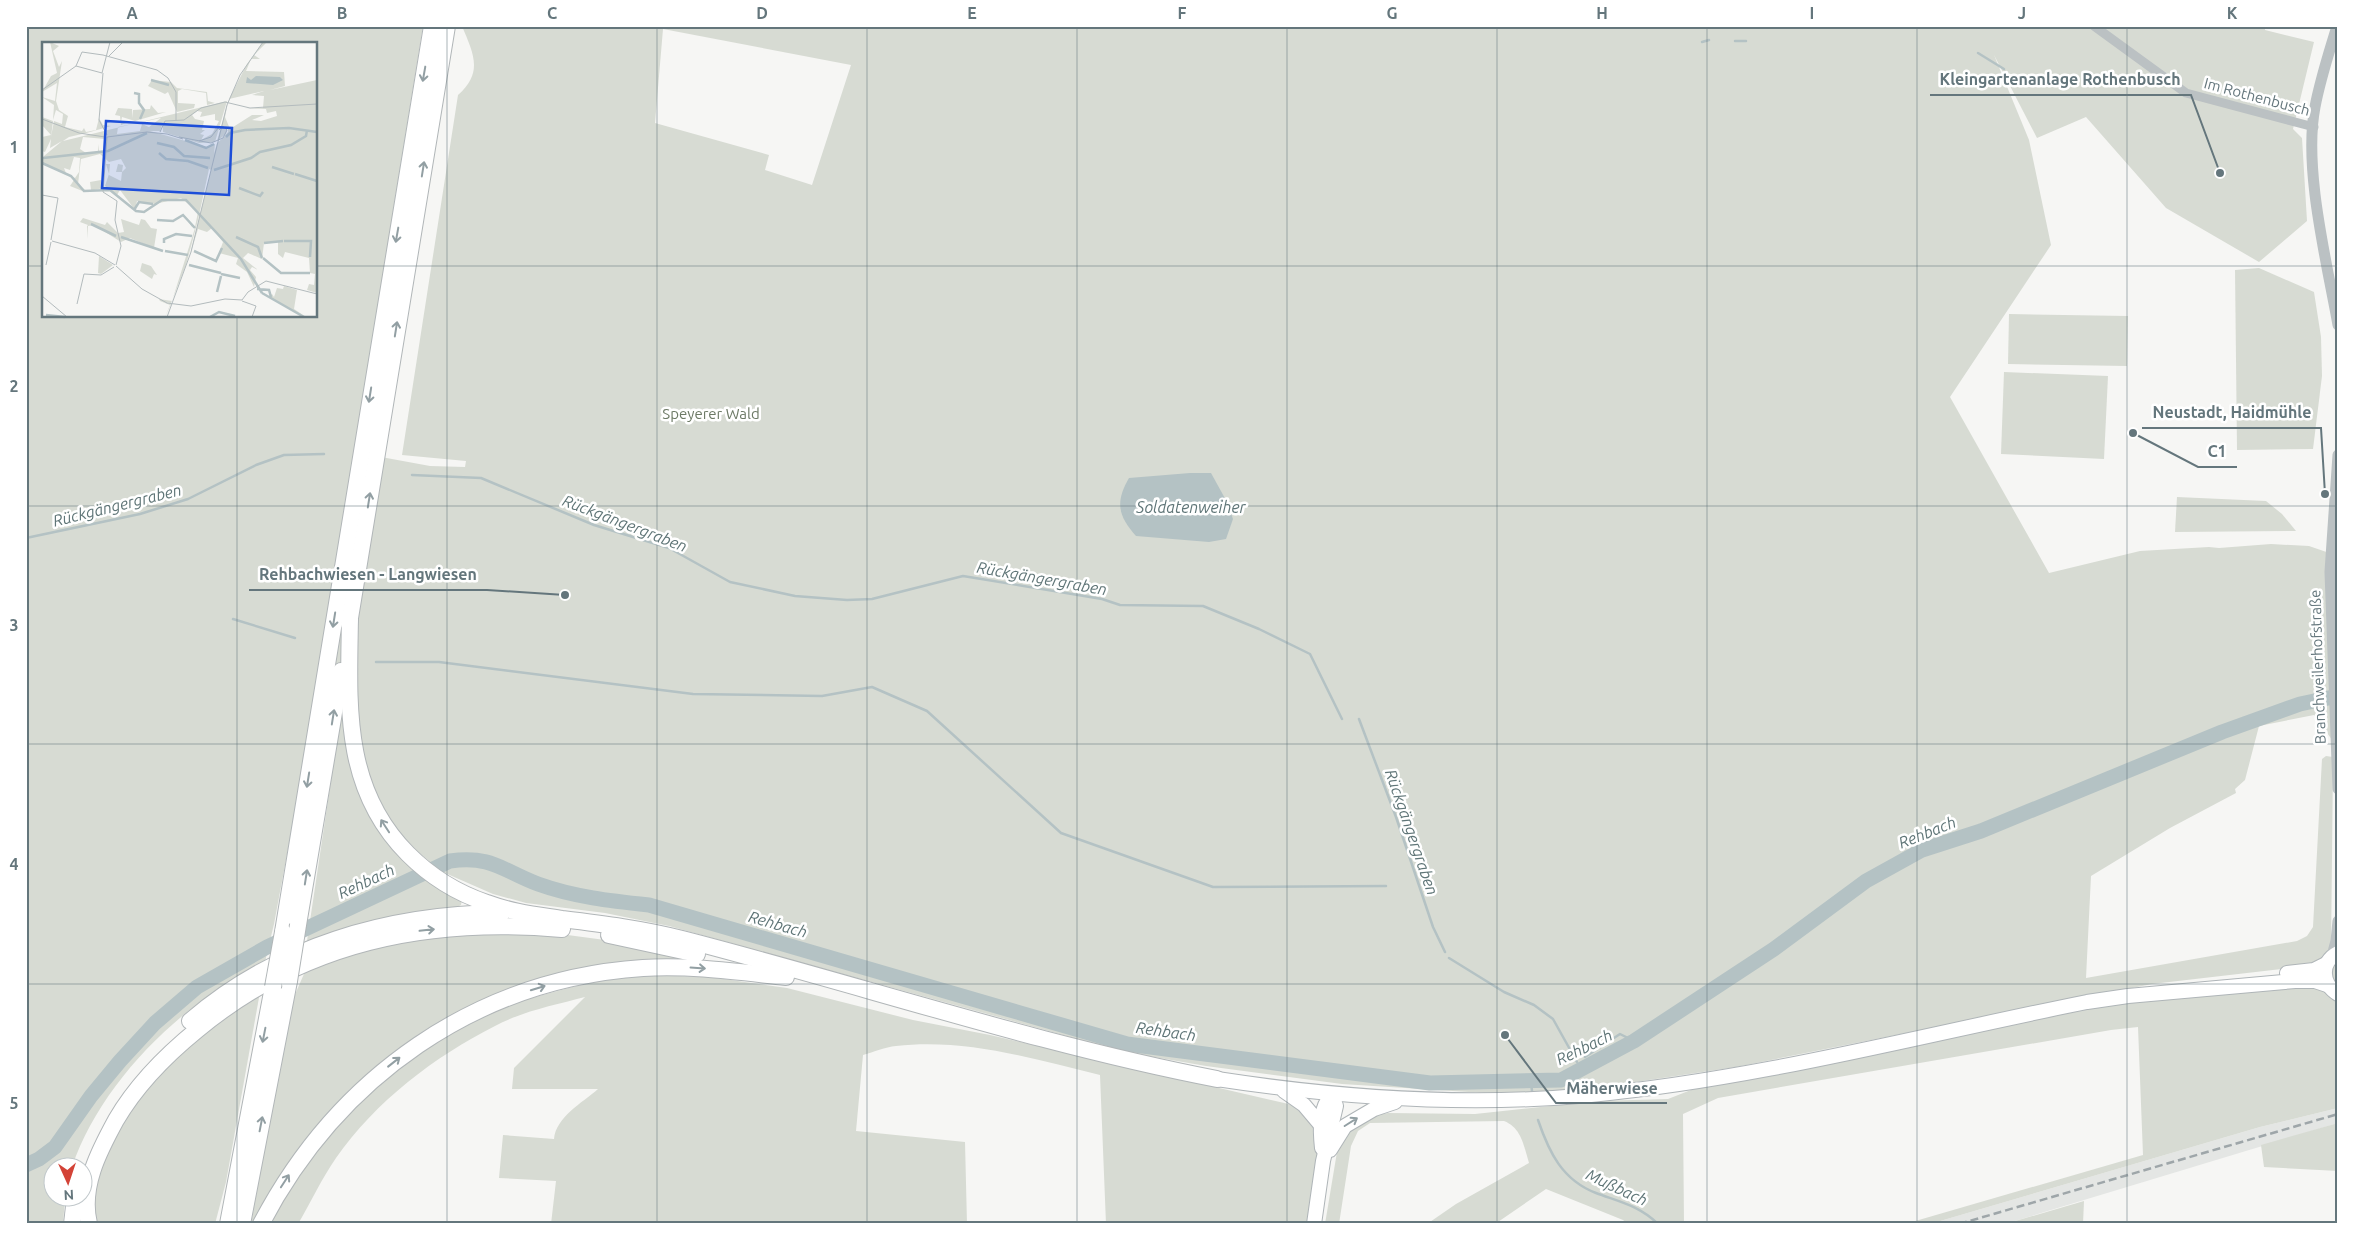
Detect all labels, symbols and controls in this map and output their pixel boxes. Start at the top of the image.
text: A [126,4,138,22]
text: B [337,4,347,22]
text: C [547,4,557,22]
text: D [756,4,768,22]
text: E [967,4,977,22]
text: F [1178,4,1187,22]
text: G [1386,4,1398,22]
text: H [1596,4,1608,22]
text: I [1810,4,1814,22]
text: J [2018,4,2026,22]
text: K [2227,4,2238,22]
inset map [42,42,318,318]
callout: Kleingartenanlage Rothenbusch [1930,64,2191,95]
one-way arrow [418,66,428,82]
text: Kleingartenanlage Rothenbusch [1940,70,2181,88]
street label: Im Rothenbusch [2202,74,2312,119]
text: 1 [9,138,19,156]
one-way arrow [418,161,428,177]
one-way arrow [392,226,402,242]
one-way arrow [392,322,402,338]
text: 2 [9,377,19,395]
one-way arrow [365,387,375,403]
callout: Neustadt, Haidmühle [2142,397,2321,428]
text: Neustadt, Haidmühle [2153,403,2311,421]
park label: Speyerer Wald [662,405,760,422]
callout: C1 [2198,436,2237,467]
text: C1 [2207,442,2227,460]
water label: Rückgängergraben [51,480,183,530]
water label: Rückgängergraben [560,491,690,555]
one-way arrow [364,492,374,508]
water label: Soldatenweiher [1135,498,1247,516]
water label: Rückgängergraben [976,558,1108,598]
callout: Rehbachwiesen - Langwiesen [249,559,487,590]
text: Rehbachwiesen - Langwiesen [259,565,477,583]
street label: Branchweilerhofstraße [2306,589,2329,745]
one-way arrow [329,611,339,627]
text: 3 [9,616,19,634]
one-way arrow [329,709,339,725]
water label: Rückgängergraben [1382,767,1442,897]
one-way arrow [302,772,312,788]
water label: Rehbach [1896,812,1958,852]
one-way arrow [380,819,390,833]
text: 4 [9,855,19,873]
water label: Rehbach [335,860,397,902]
one-way arrow [302,869,312,885]
water label: Rehbach [747,907,809,941]
one-way arrow [419,925,435,935]
one-way arrow [690,964,706,973]
one-way arrow [529,982,545,992]
water label: Rehbach [1135,1018,1197,1044]
one-way arrow [259,1026,269,1042]
water label: Rehbach [1553,1026,1615,1068]
one-way arrow [387,1057,401,1067]
callout: Mäherwiese [1556,1072,1667,1103]
text: Mäherwiese [1566,1079,1658,1097]
text: 5 [9,1094,19,1112]
one-way arrow [257,1117,267,1133]
one-way arrow [1344,1117,1358,1127]
north arrow [42,1158,92,1208]
water label: Mußbach [1584,1165,1650,1209]
one-way arrow [281,1175,291,1189]
text: N [63,1187,74,1203]

